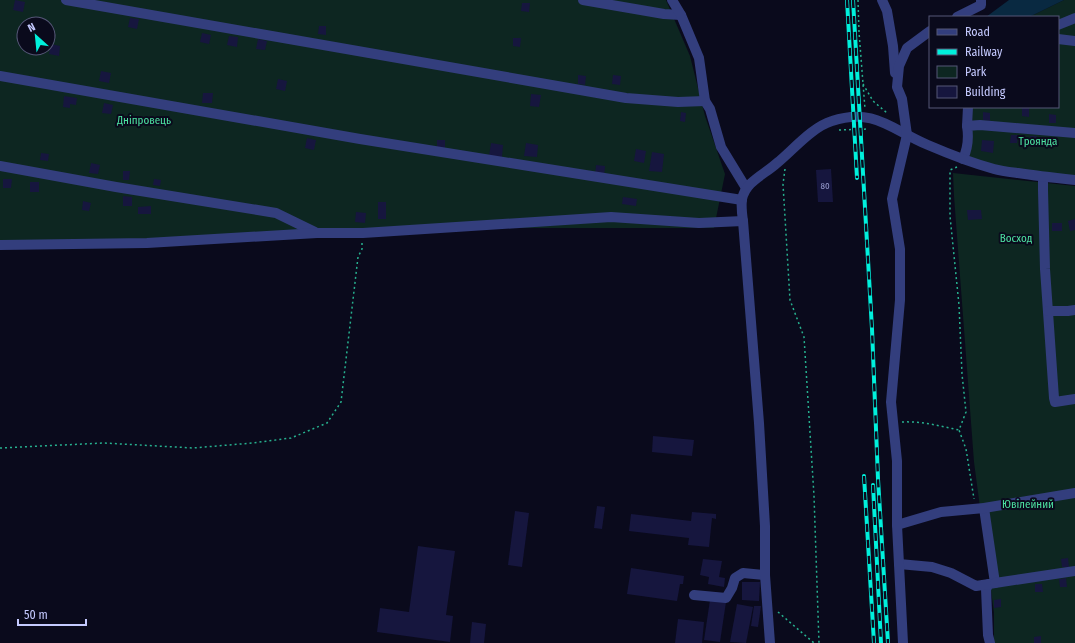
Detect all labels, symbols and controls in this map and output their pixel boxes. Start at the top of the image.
north arrow [16,16,56,56]
legend [929,16,1059,108]
text: N [26,20,38,35]
text: Road [965,25,990,39]
text: Railway [965,45,1003,59]
text: Park [965,65,987,79]
text: Building [965,85,1006,99]
park label: Дніпровець [116,114,171,127]
park label: Троянда [1019,135,1057,148]
house number: 80 [820,181,830,191]
park label: Восход [1000,232,1033,245]
park label: Ювілейний [1002,498,1054,511]
scale bar [18,601,86,627]
text: 50 m [24,608,48,622]

